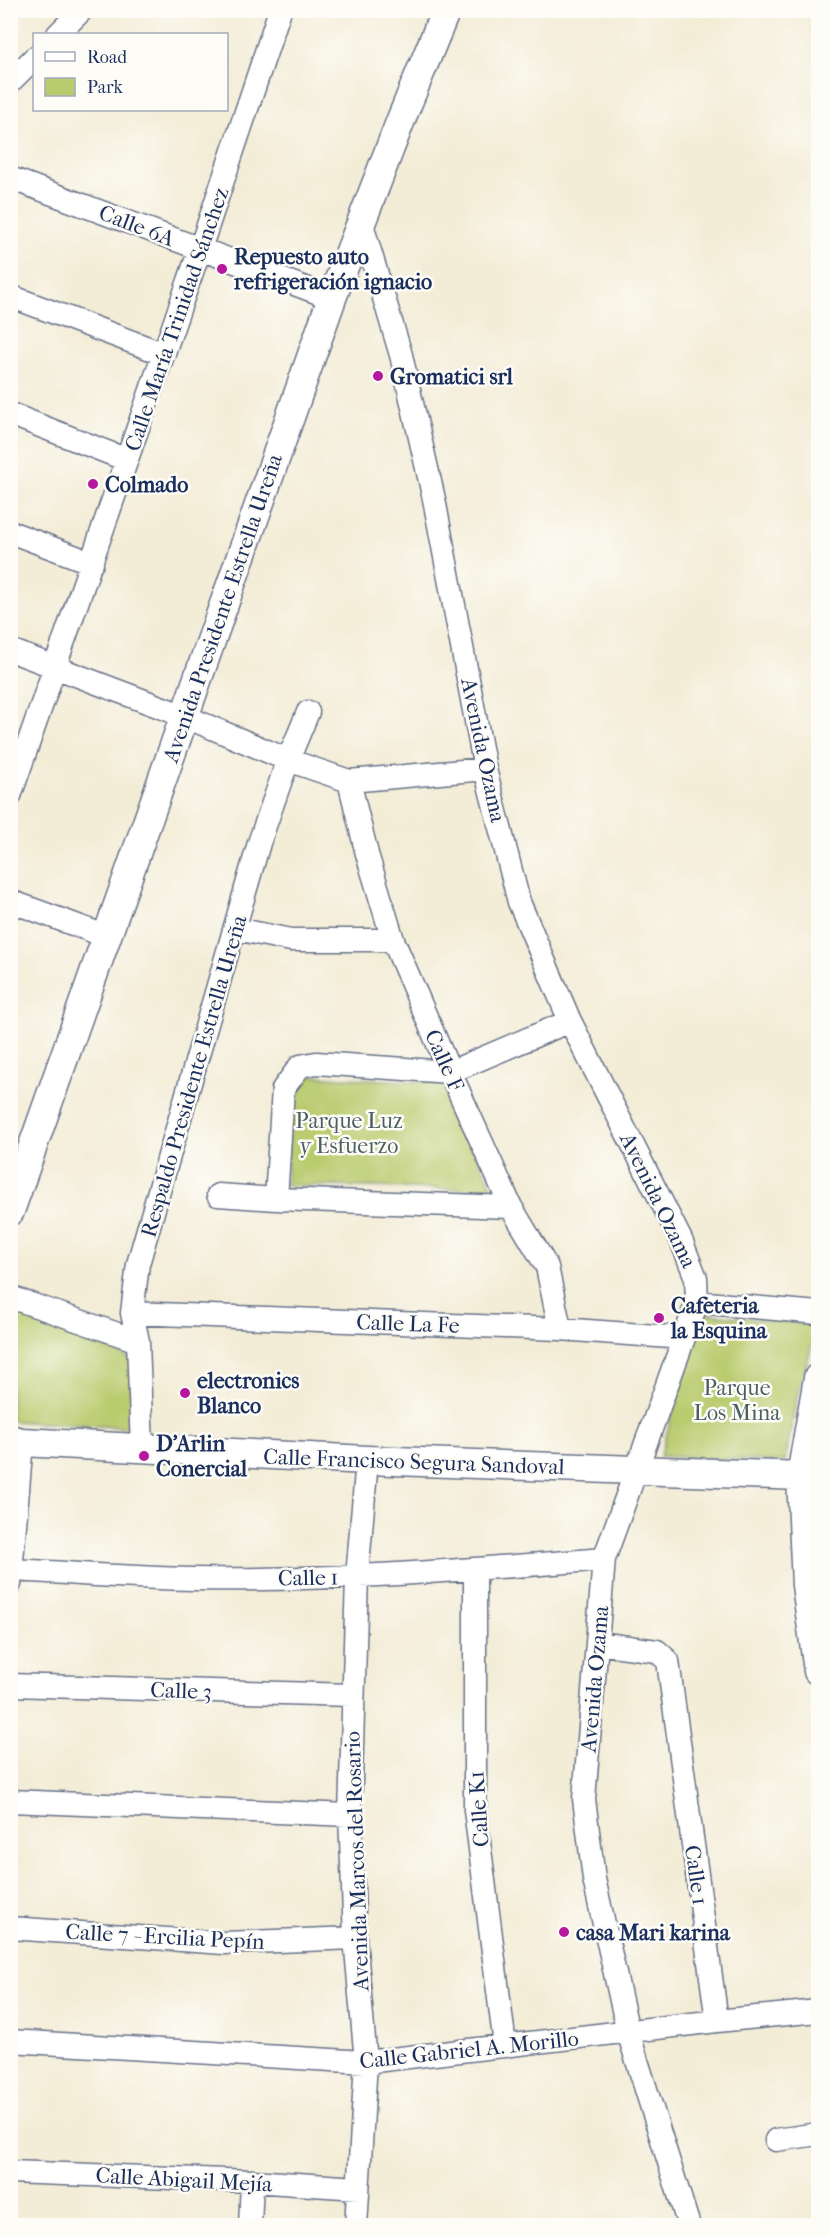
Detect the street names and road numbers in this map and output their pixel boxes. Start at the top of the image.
street label: Calle María Trinidad Sánchez [119,184,234,455]
street label: Calle 6A [95,200,179,252]
street label: Avenida Presidente Estrella Ureña [157,450,288,767]
street label: Avenida Ozama [455,675,511,826]
street label: Respaldo Presidente Estrella Ureña [135,911,253,1240]
street label: Calle F [419,1026,469,1095]
street label: Avenida Ozama [614,1128,702,1273]
street label: Calle La Fe [356,1309,460,1339]
street label: Calle Francisco Segura Sandoval [263,1444,565,1480]
street label: Calle 1 [278,1564,338,1592]
street label: Avenida Ozama [576,1604,614,1754]
street label: Calle 3 [150,1677,212,1705]
street label: Avenida Marcos del Rosario [339,1731,375,1992]
street label: Calle K1 [463,1770,495,1848]
street label: Calle 1 [679,1843,713,1907]
street label: Calle 7 - Ercilia Pepín [65,1919,265,1955]
street label: Calle Gabriel A. Morillo [358,2026,580,2074]
street label: Calle Abigail Mejía [95,2162,274,2198]

